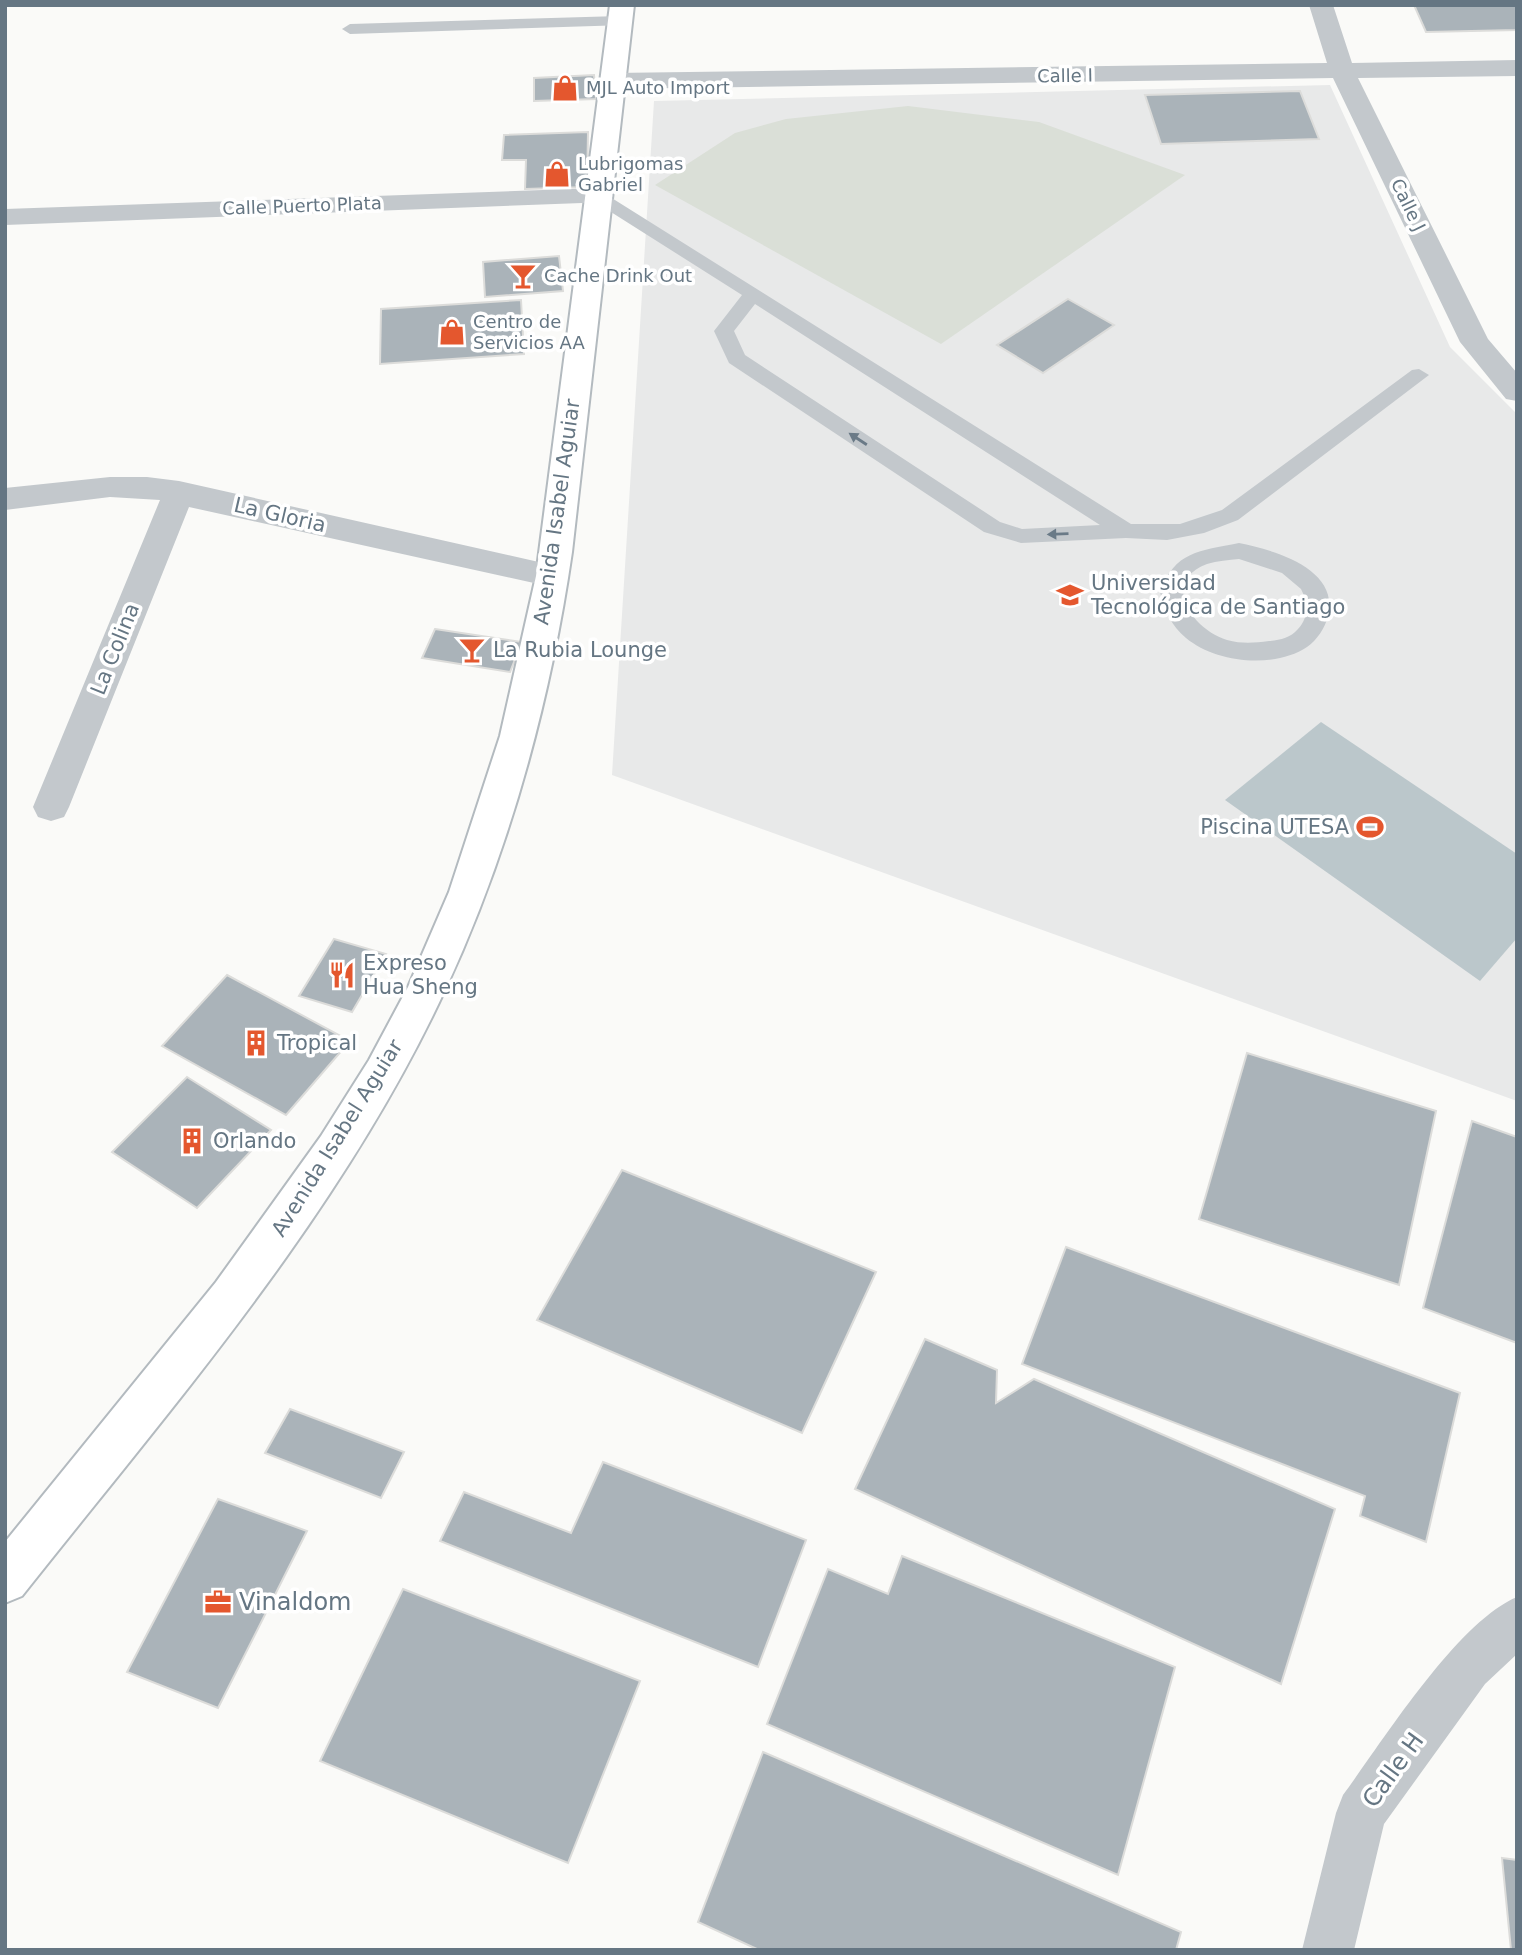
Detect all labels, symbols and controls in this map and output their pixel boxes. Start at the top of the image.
street label: Calle I [1037,65,1093,86]
shop icon: MJL Auto Import [550,73,580,103]
place label: MJL Auto Import [586,77,730,98]
place label: Lubrigomas Gabriel [578,153,683,195]
shop icon: Lubrigomas Gabriel [542,159,572,189]
street label: Calle J [1387,175,1430,234]
street label: Calle Puerto Plata [222,192,382,219]
bar icon: Cache Drink Out [508,261,538,291]
place label: Cache Drink Out [544,265,692,286]
place label: Centro de Servicios AA [473,311,585,353]
shop icon: Centro de Servicios AA [437,317,467,347]
street label: Avenida Isabel Aguiar [529,397,585,626]
one-way arrow [849,432,867,446]
street label: La Gloria [232,493,328,537]
one-way arrow [1046,529,1068,540]
place label: Universidad Tecnológica de Santiago [1090,571,1345,619]
school or university icon: Universidad Tecnológica de Santiago [1055,580,1085,610]
street label: La Colina [86,600,144,698]
bar icon: La Rubia Lounge [457,635,487,665]
place label: La Rubia Lounge [493,638,667,662]
sports icon: Piscina UTESA [1355,812,1385,842]
place label: Piscina UTESA [1200,815,1350,839]
place label: Expreso Hua Sheng [363,951,478,999]
restaurant icon: Expreso Hua Sheng [327,960,357,990]
building icon: Tropical [241,1028,271,1058]
place label: Tropical [276,1031,357,1055]
street label: Avenida Isabel Aguiar [267,1035,408,1241]
building icon: Orlando [177,1126,207,1156]
place label: Orlando [213,1129,296,1153]
office icon: Vinaldom [203,1587,233,1617]
place label: Vinaldom [239,1588,351,1616]
street label: Calle H [1357,1727,1429,1813]

